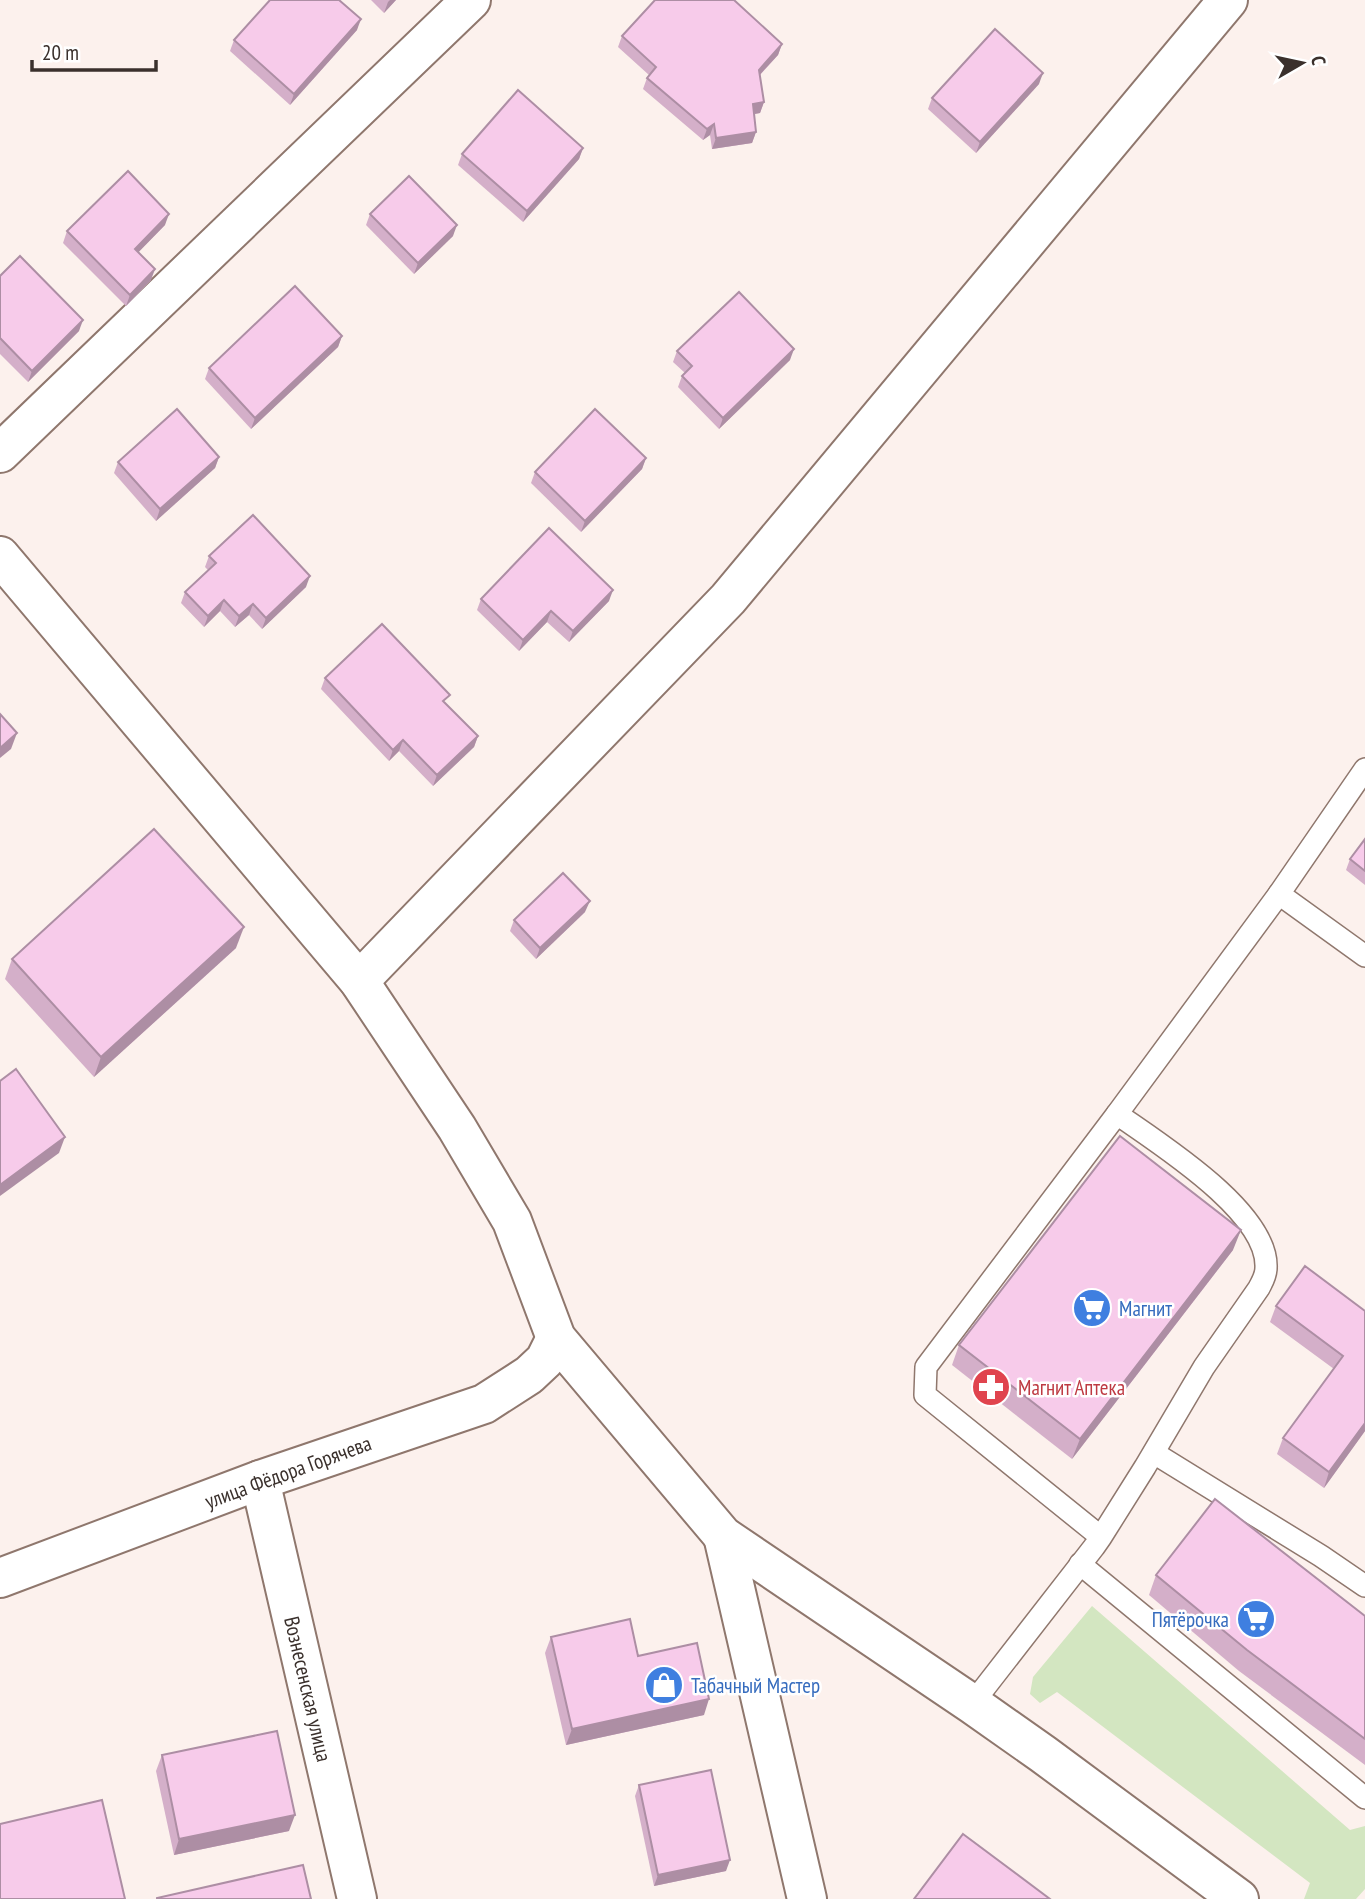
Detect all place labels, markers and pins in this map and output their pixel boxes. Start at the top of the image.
supermarket icon: Магнит [1071,1287,1113,1329]
place label: Магнит [1119,1295,1172,1322]
pharmacy icon: Магнит Аптека [970,1366,1012,1408]
place label: Магнит Аптека [1018,1374,1125,1401]
supermarket icon: Пятёрочка [1235,1598,1277,1640]
place label: Пятёрочка [1152,1606,1229,1633]
shop icon: Табачный Мастер [643,1664,685,1706]
place label: Табачный Мастер [691,1672,820,1699]

